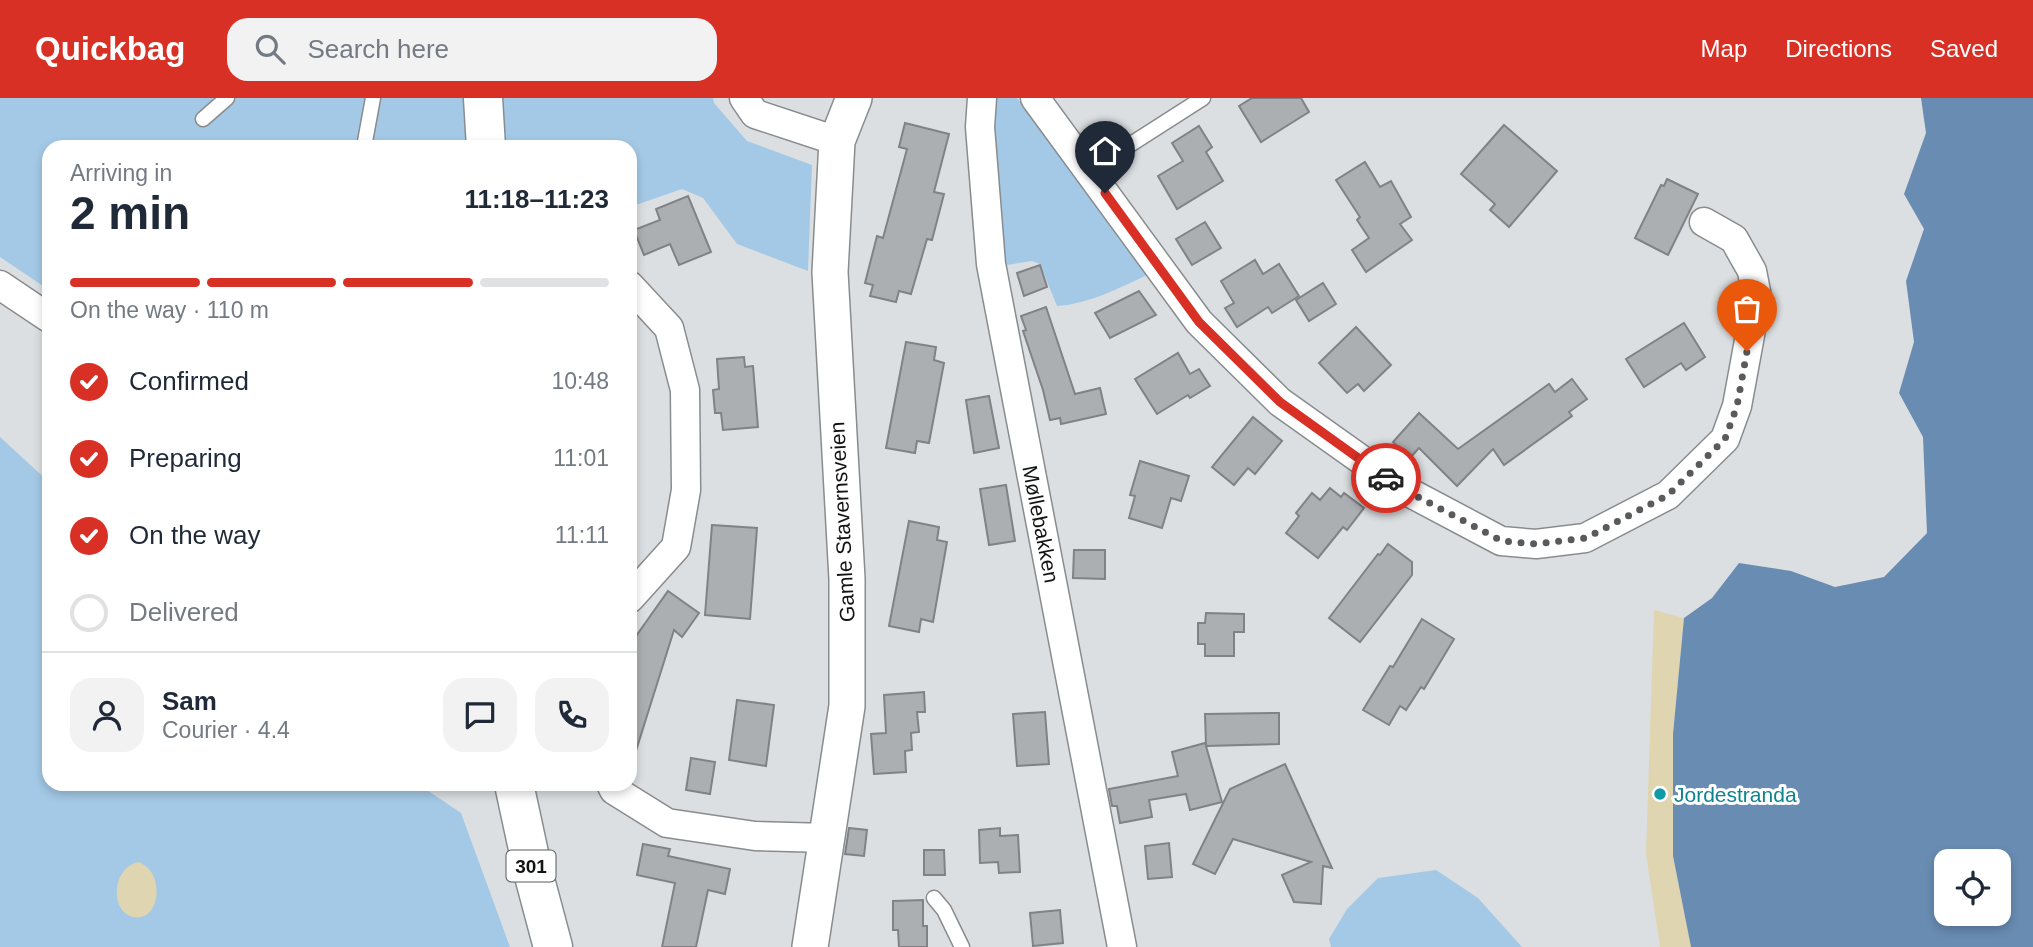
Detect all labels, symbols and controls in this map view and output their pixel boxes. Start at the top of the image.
search box [227,18,717,81]
text: Quickbag [35,30,185,67]
icon: search [251,30,289,68]
text: Search here [307,34,449,64]
text: Map [1701,35,1747,62]
text: Directions [1785,35,1892,62]
text: Saved [1930,35,1998,62]
pin [1075,121,1135,193]
icon: home [1086,132,1124,170]
text: Arriving in [70,160,172,186]
text: 11:18–11:23 [464,184,609,214]
text: 2 min [70,187,190,239]
pin [1717,279,1777,351]
icon: bag [1728,290,1766,328]
text: On the way · 110 m [70,297,269,323]
icon: check [70,363,108,401]
text: Confirmed [129,366,249,396]
text: 10:48 [551,368,609,394]
street label: Gamle Stavernsveien [825,421,859,623]
icon: check [70,440,108,478]
text: Preparing [129,443,242,473]
courier [1351,443,1421,513]
text: 11:01 [553,445,609,471]
icon: car [1367,459,1405,497]
street label: Møllebakken [1018,463,1064,585]
icon: check [70,517,108,555]
text: On the way [129,520,261,550]
text: 11:11 [555,522,609,548]
text: Delivered [129,597,239,627]
button: person [70,678,144,752]
button: chat [443,678,517,752]
button: phone [535,678,609,752]
text: Sam [162,686,217,716]
text: Courier · 4.4 [162,717,290,743]
place label: Jordestranda [1674,783,1797,806]
marker: Jordestranda [1652,786,1668,802]
map controls [1934,849,2011,926]
button: locate [1934,849,2011,926]
road number: 301 [506,850,556,881]

